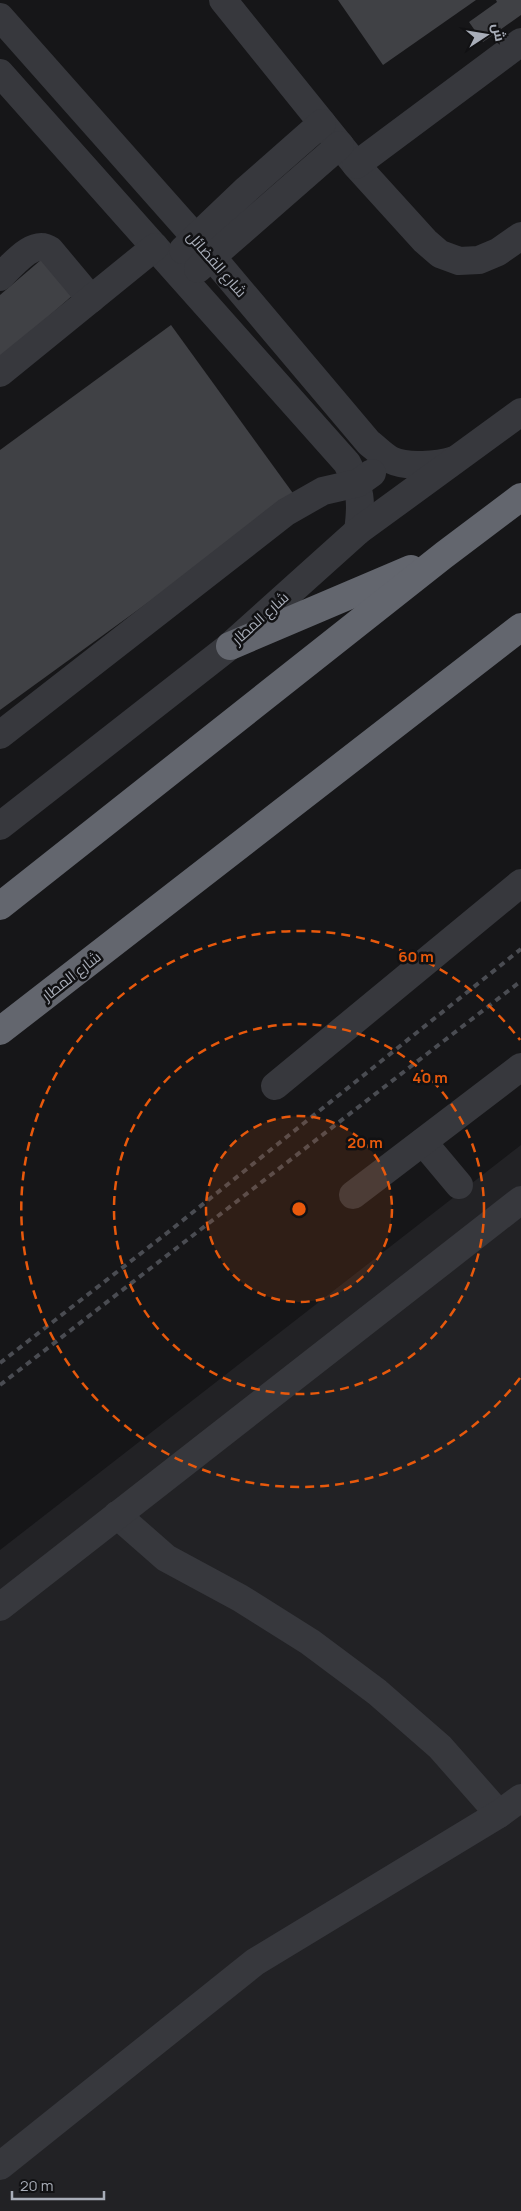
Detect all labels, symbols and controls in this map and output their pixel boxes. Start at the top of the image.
north arrow [461,10,511,60]
text: ش [488,21,510,43]
street label: شارع الفضائل [182,226,252,302]
street label: شارع المطار [226,587,294,651]
street label: شارع المطار [36,946,106,1007]
text: 60 m [398,946,434,967]
text: 40 m [412,1067,448,1088]
text: 20 m [347,1132,383,1153]
centre of rings [290,1200,308,1218]
scale bar [12,2168,105,2200]
text: 20 m [20,2175,53,2196]

